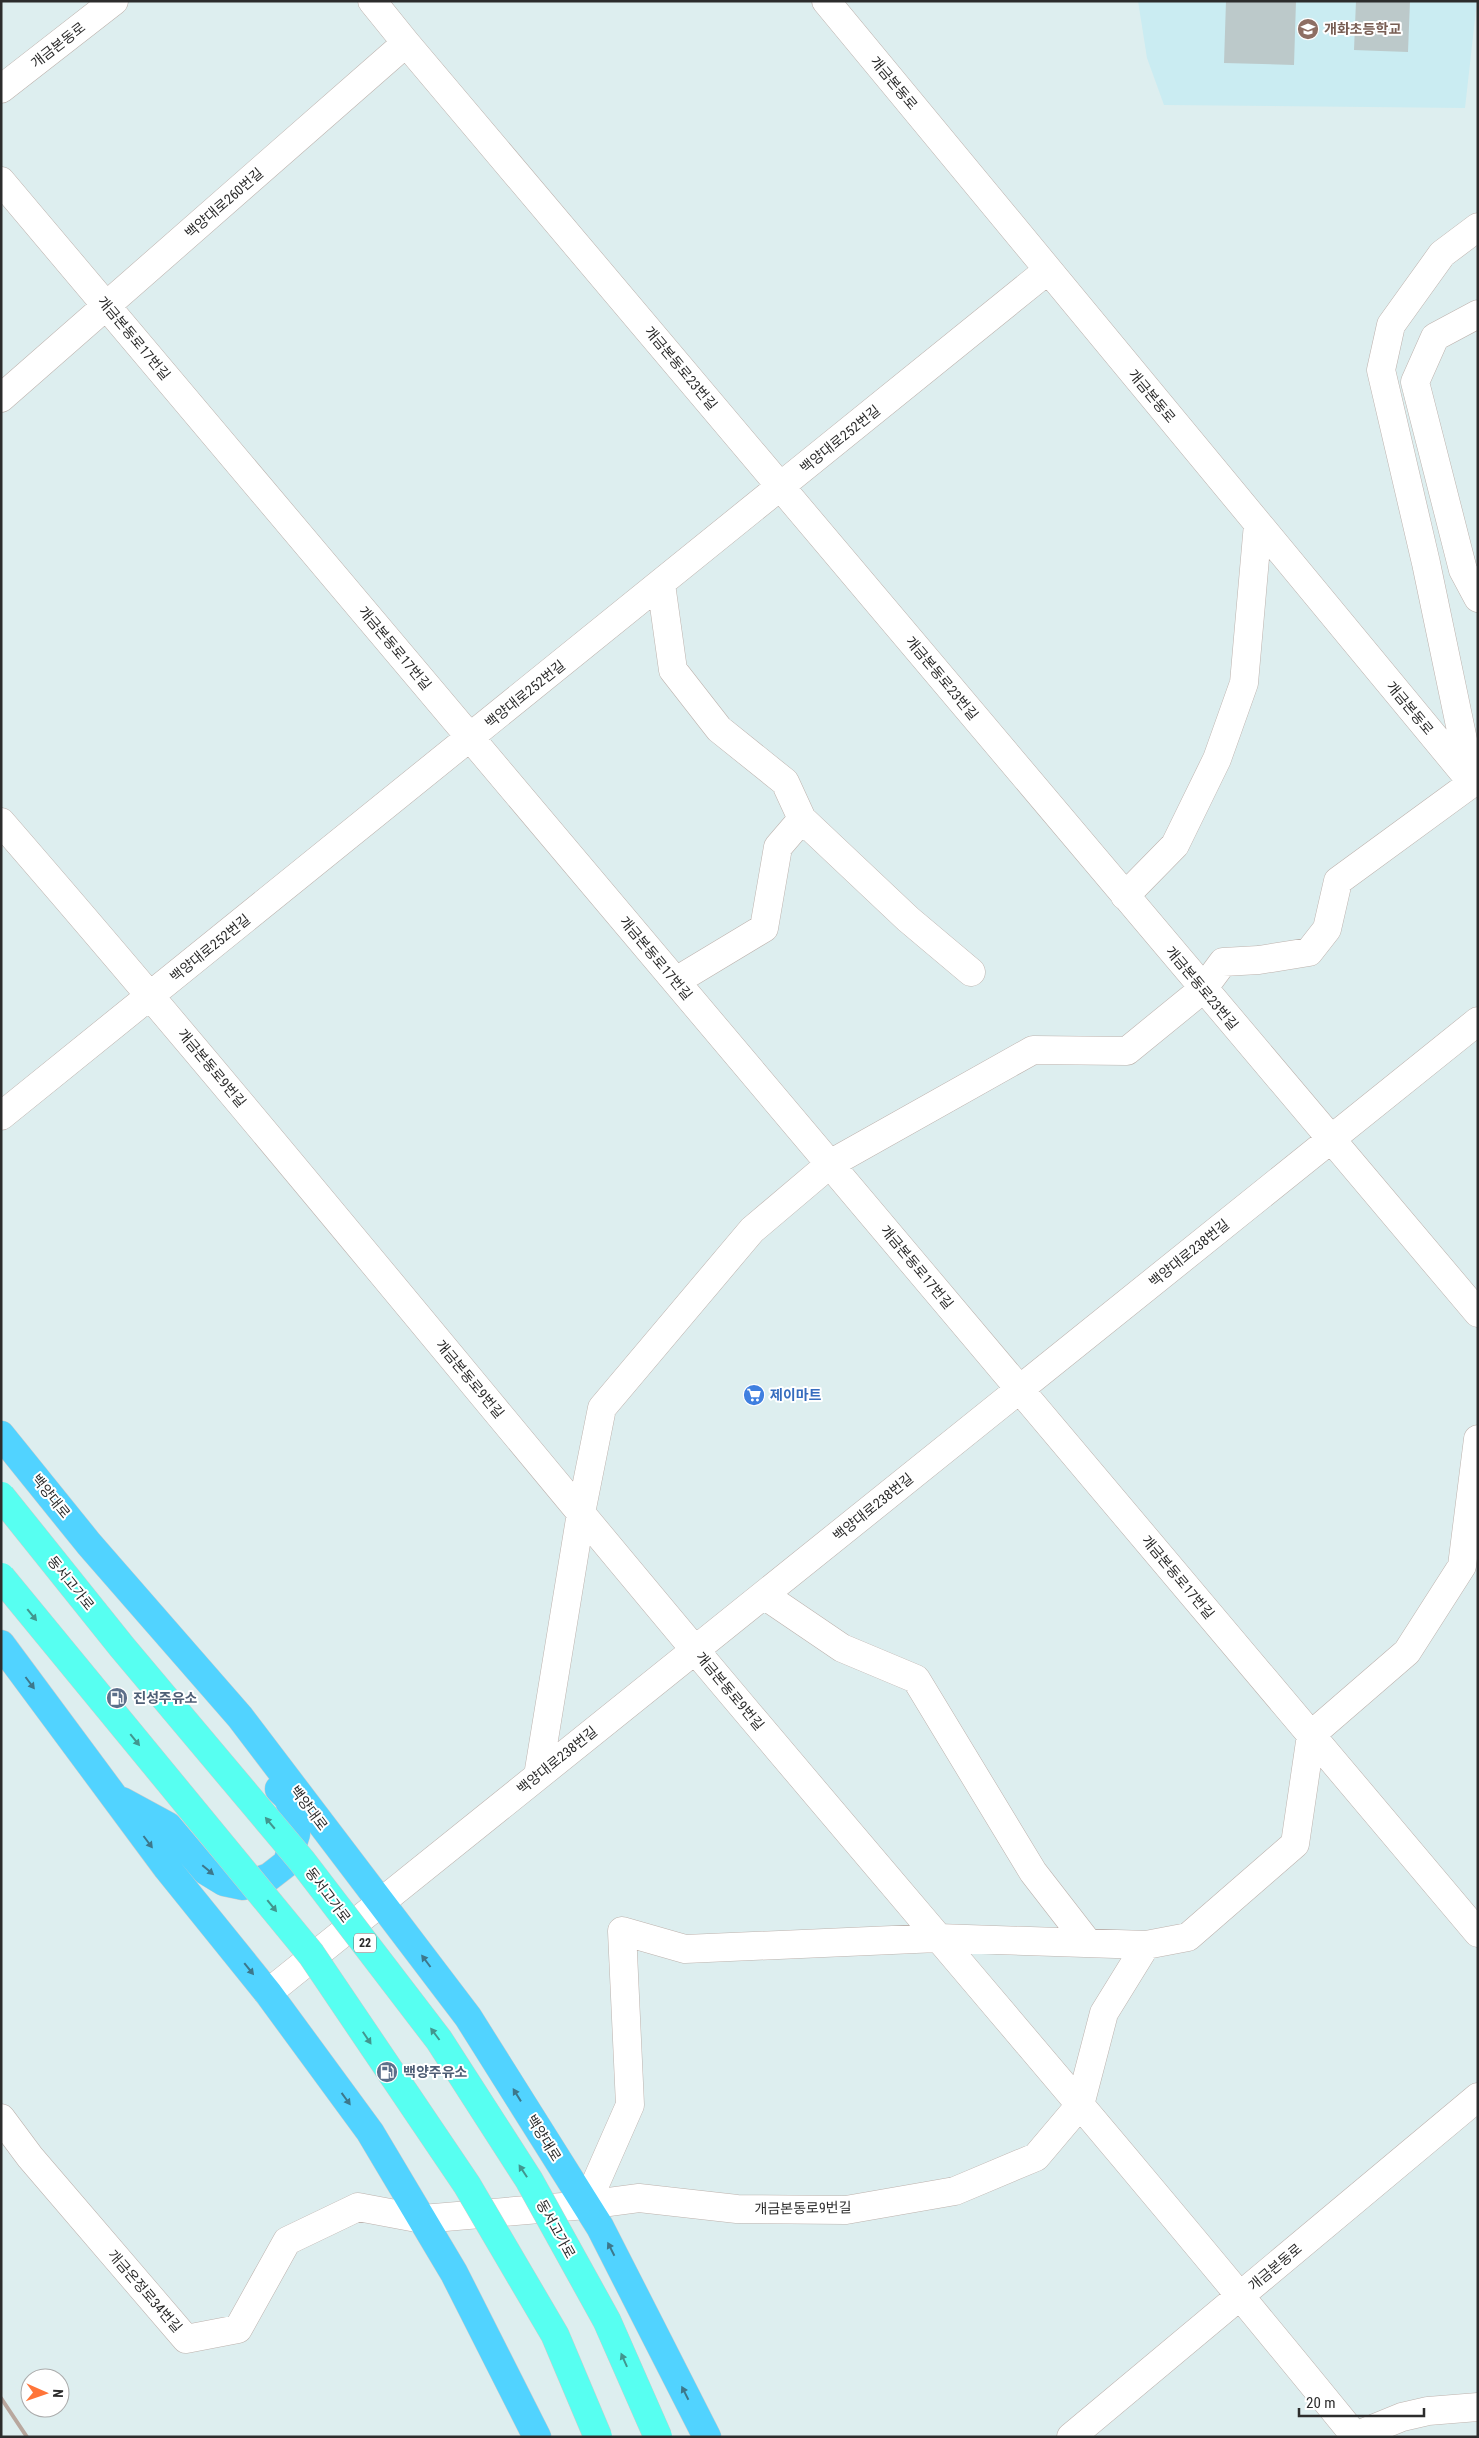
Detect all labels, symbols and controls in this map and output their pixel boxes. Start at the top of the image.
school or university icon: 개화초등학교 [1296,17,1320,41]
street label: 개금본동로 [28,19,88,71]
place label: 개화초등학교 [1324,21,1401,37]
street label: 개금본동로 [867,53,921,113]
street label: 백양대로260번길 [182,165,266,241]
street label: 개금본동로17번길 [94,293,174,383]
street label: 개금본동로23번길 [641,323,721,413]
street label: 개금본동로 [1125,366,1179,426]
street label: 백양대로252번길 [797,402,883,476]
street label: 개금본동로17번길 [355,603,435,693]
street label: 개금본동로23번길 [902,633,982,723]
street label: 백양대로252번길 [482,657,568,731]
street label: 개금본동로 [1383,678,1437,738]
street label: 백양대로252번길 [167,911,253,985]
street label: 개금본동로17번길 [616,913,696,1003]
street label: 개금본동로23번길 [1162,943,1242,1033]
street label: 개금본동로9번길 [175,1026,249,1110]
street label: 백양대로238번길 [1146,1216,1232,1290]
street label: 개금본동로17번길 [877,1222,957,1312]
street label: 개금본동로9번길 [433,1337,507,1421]
supermarket icon: 제이마트 [742,1383,766,1407]
place label: 제이마트 [770,1387,822,1403]
street label: 백양대로238번길 [830,1470,916,1544]
street label: 백양대로 [29,1471,74,1521]
street label: 개금본동로17번길 [1138,1532,1218,1622]
street label: 동서고가로 [45,1553,98,1613]
one-way arrow [27,1608,38,1621]
street label: 개금본동로9번길 [693,1649,767,1733]
one-way arrow [25,1676,36,1689]
fuel station icon: 진성주유소 [105,1686,129,1710]
place label: 진성주유소 [133,1690,198,1706]
street label: 백양대로238번길 [514,1723,600,1797]
one-way arrow [130,1733,141,1746]
street label: 백양대로 [287,1783,331,1833]
one-way arrow [265,1817,276,1830]
one-way arrow [143,1835,153,1849]
street label: 동서고가로 [302,1864,354,1926]
one-way arrow [201,1865,214,1876]
one-way arrow [266,1900,277,1913]
road number: 22 [354,1934,376,1952]
one-way arrow [420,1955,431,1968]
one-way arrow [244,1962,255,1975]
one-way arrow [429,2028,440,2041]
one-way arrow [362,2031,372,2044]
fuel station icon: 백양주유소 [375,2060,399,2084]
place label: 백양주유소 [403,2064,468,2080]
one-way arrow [512,2089,522,2102]
one-way arrow [341,2092,352,2105]
street label: 백양대로 [524,2112,564,2164]
one-way arrow [518,2164,528,2177]
street label: 동서고가로 [533,2197,579,2261]
street label: 개금본동로9번길 [754,2199,852,2217]
street label: 개금본동로 [1245,2240,1305,2294]
one-way arrow [607,2242,615,2256]
street label: 개금온정로34번길 [105,2247,185,2335]
one-way arrow [620,2353,628,2367]
north arrow [20,2368,70,2418]
one-way arrow [681,2386,689,2401]
scale bar [1299,2386,1424,2418]
text: N [50,2389,66,2398]
text: 20 m [1306,2394,1336,2412]

